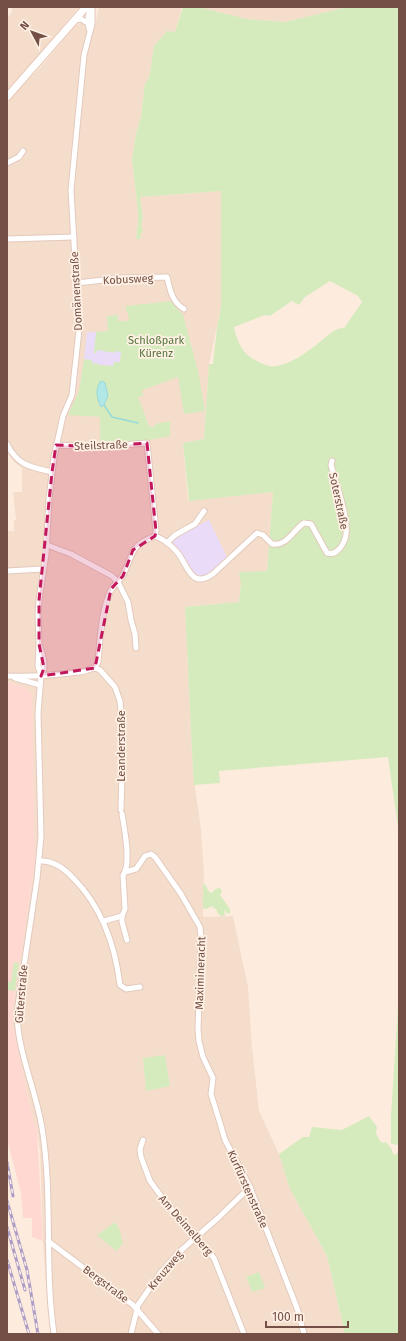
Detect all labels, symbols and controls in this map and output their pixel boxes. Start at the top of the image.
north arrow [12,12,52,52]
text: N [18,19,32,33]
street label: Domänenstraße [68,251,85,331]
street label: Kobusweg [103,272,154,287]
park label: Schloßpark Kürenz [128,334,184,360]
street label: Steilstraße [74,438,128,453]
street label: Soterstraße [326,471,351,531]
street label: Leanderstraße [115,710,128,782]
street label: Maximineracht [193,936,208,1010]
street label: Güterstraße [12,964,31,1024]
street label: Kurfürstenstraße [225,1148,271,1230]
street label: Am Deimelberg [156,1192,216,1258]
street label: Kreuzweg [145,1248,186,1293]
street label: Bergstraße [80,1263,131,1306]
scale bar [266,1303,348,1329]
text: 100 m [272,1310,304,1324]

